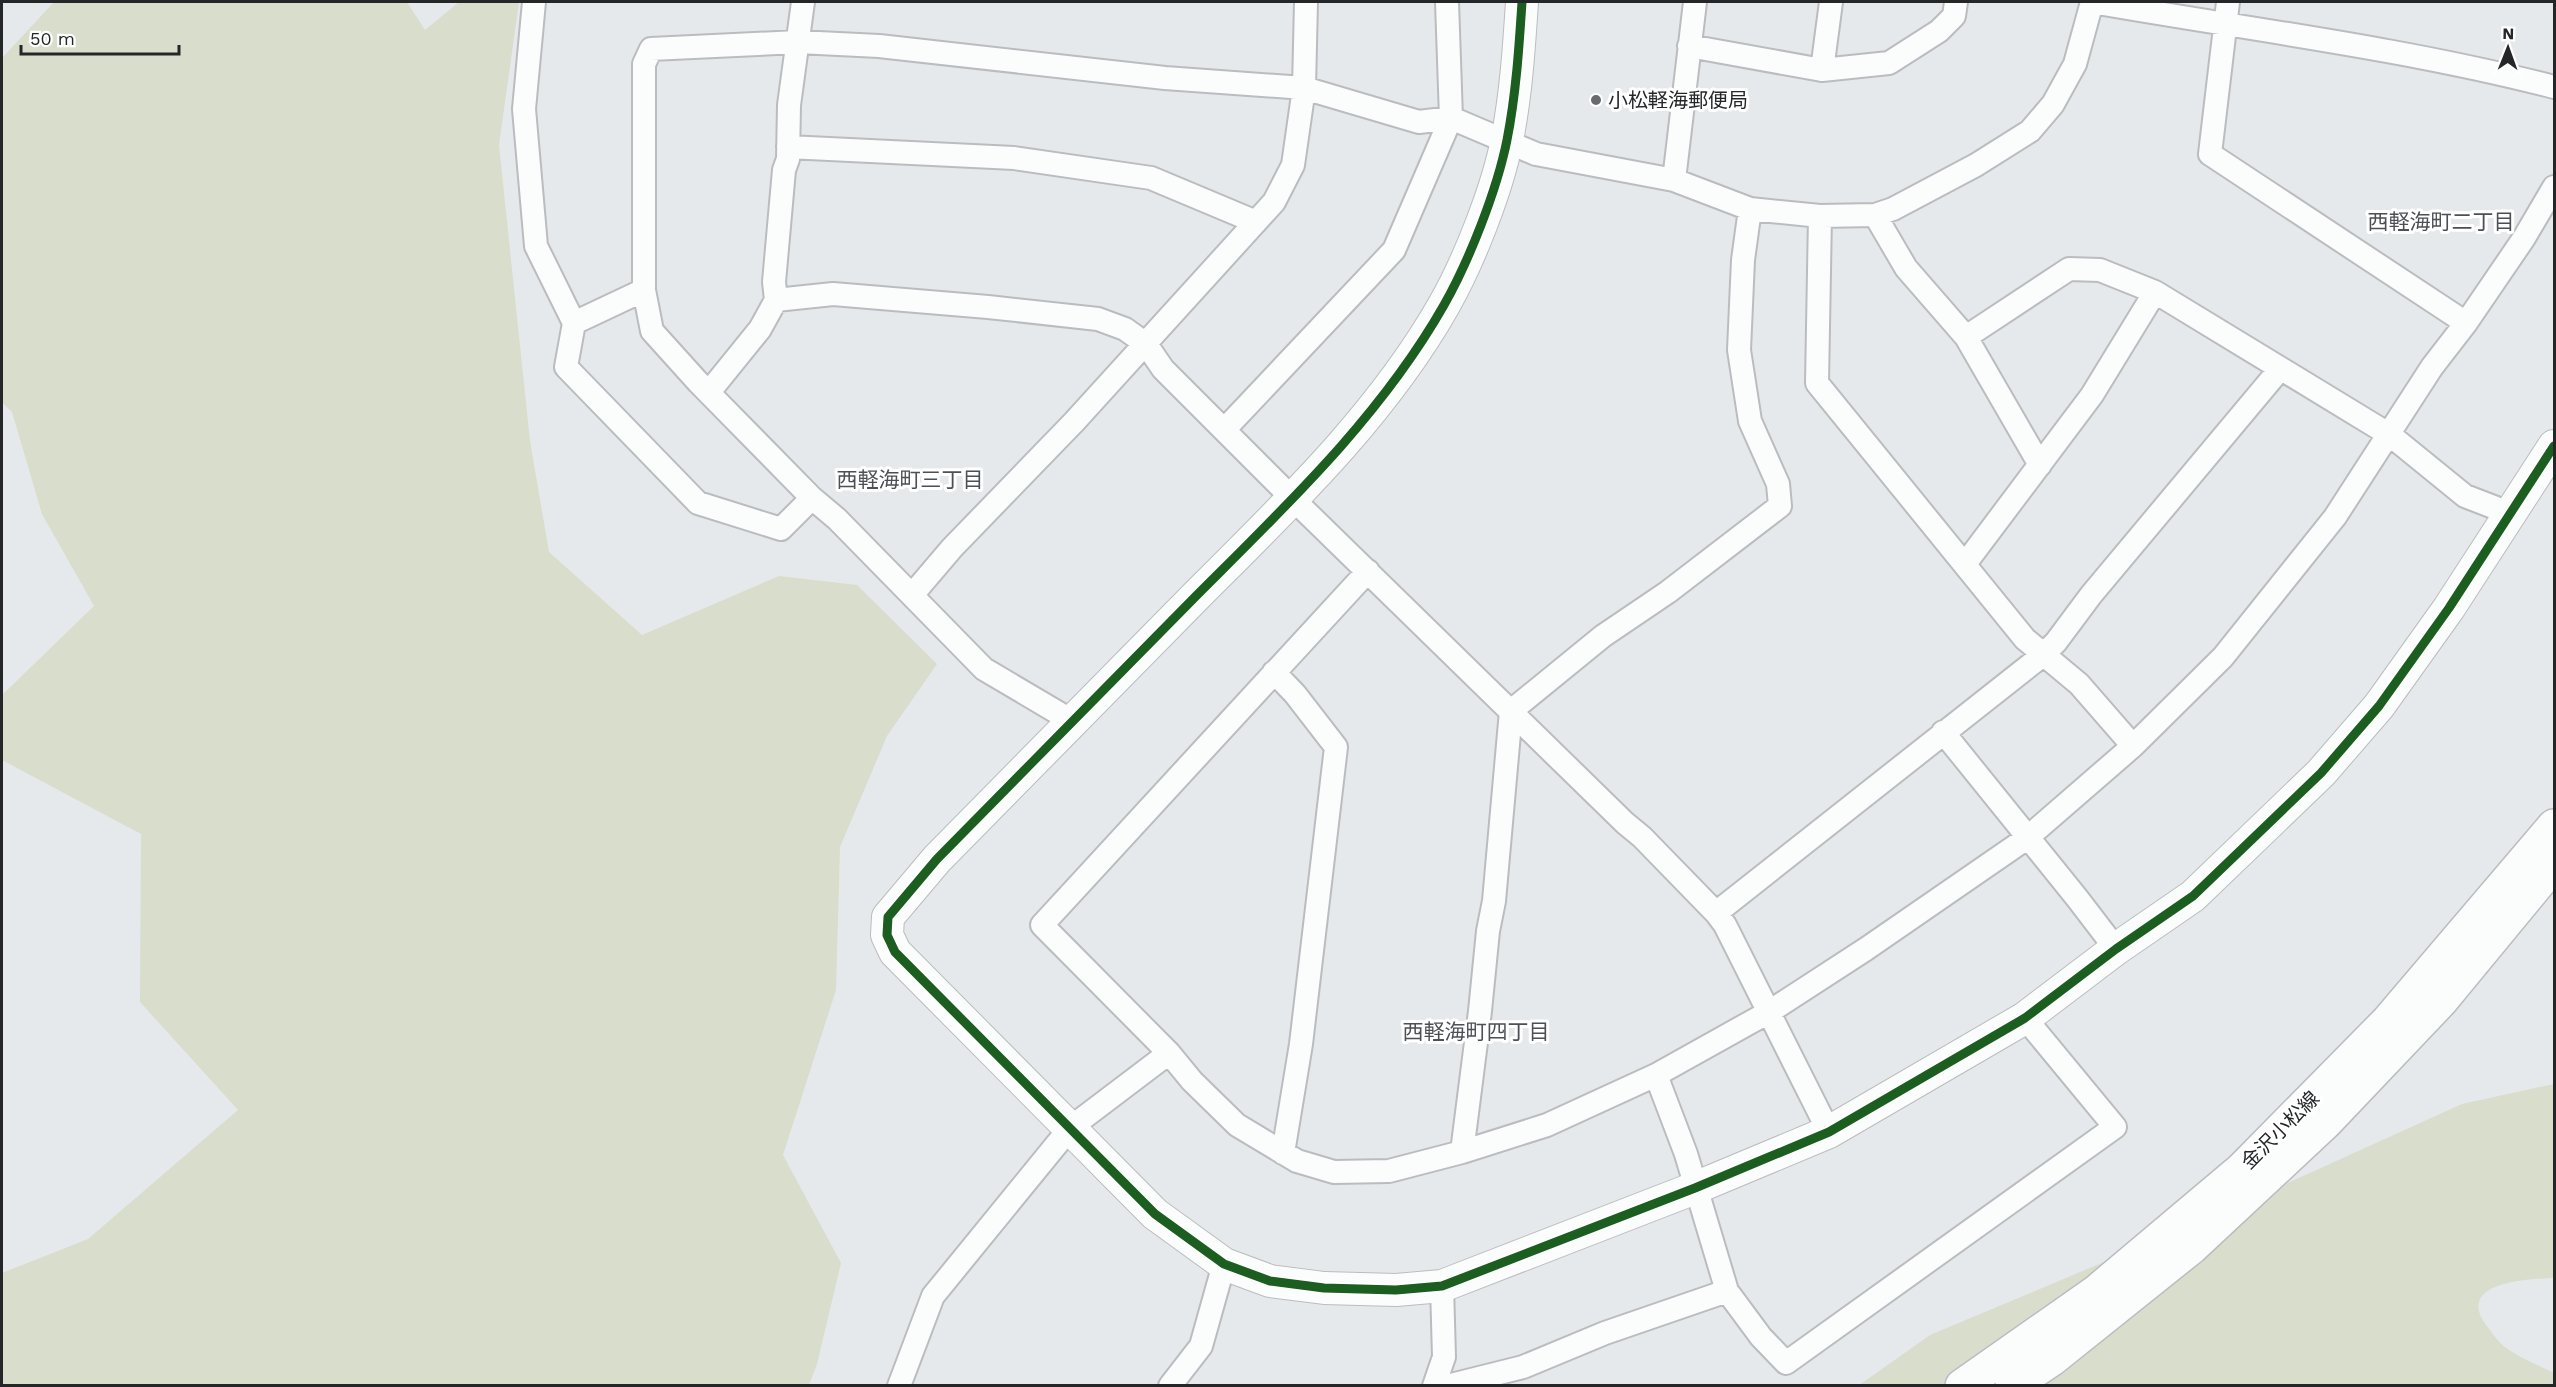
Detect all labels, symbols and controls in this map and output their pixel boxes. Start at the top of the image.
scale bar [21,18,178,56]
north arrow [2478,18,2538,78]
text: N [2502,24,2514,43]
text: 50 m [30,28,75,49]
place label: 小松軽海郵便局 [1608,88,1748,112]
marker: 小松軽海郵便局 [1589,93,1603,107]
district label: 西軽海町二丁目 [2368,209,2515,234]
district label: 西軽海町三丁目 [837,467,984,492]
district label: 西軽海町四丁目 [1403,1019,1550,1044]
street label: 金沢小松線 [2236,1086,2324,1174]

